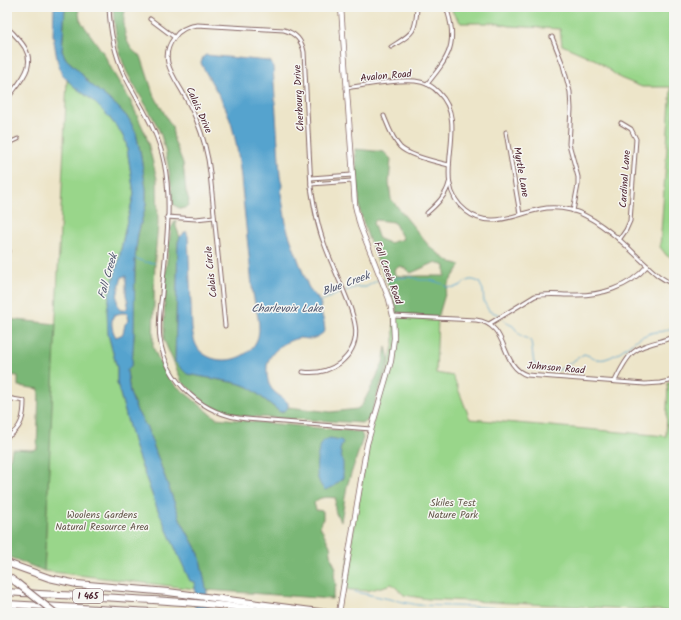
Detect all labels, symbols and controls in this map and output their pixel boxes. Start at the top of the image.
street label: Cherbourg Drive [289,64,309,132]
street label: Avalon Road [360,66,413,86]
street label: Calais Drive [182,84,217,136]
street label: Myrtle Lane [509,146,533,199]
street label: Cardinal Lane [615,149,635,208]
street label: Fall Creek Road [369,239,407,308]
street label: Calais Circle [200,245,222,298]
water label: Fall Creek [93,250,123,301]
water label: Blue Creek [320,266,374,301]
water label: Charlevoix Lake [251,300,324,318]
street label: Johnson Road [526,357,587,379]
park label: Skiles Test Nature Park [428,495,478,523]
park label: Woolens Gardens Natural Resource Area [55,507,149,535]
road number: I 465 [73,589,103,603]

